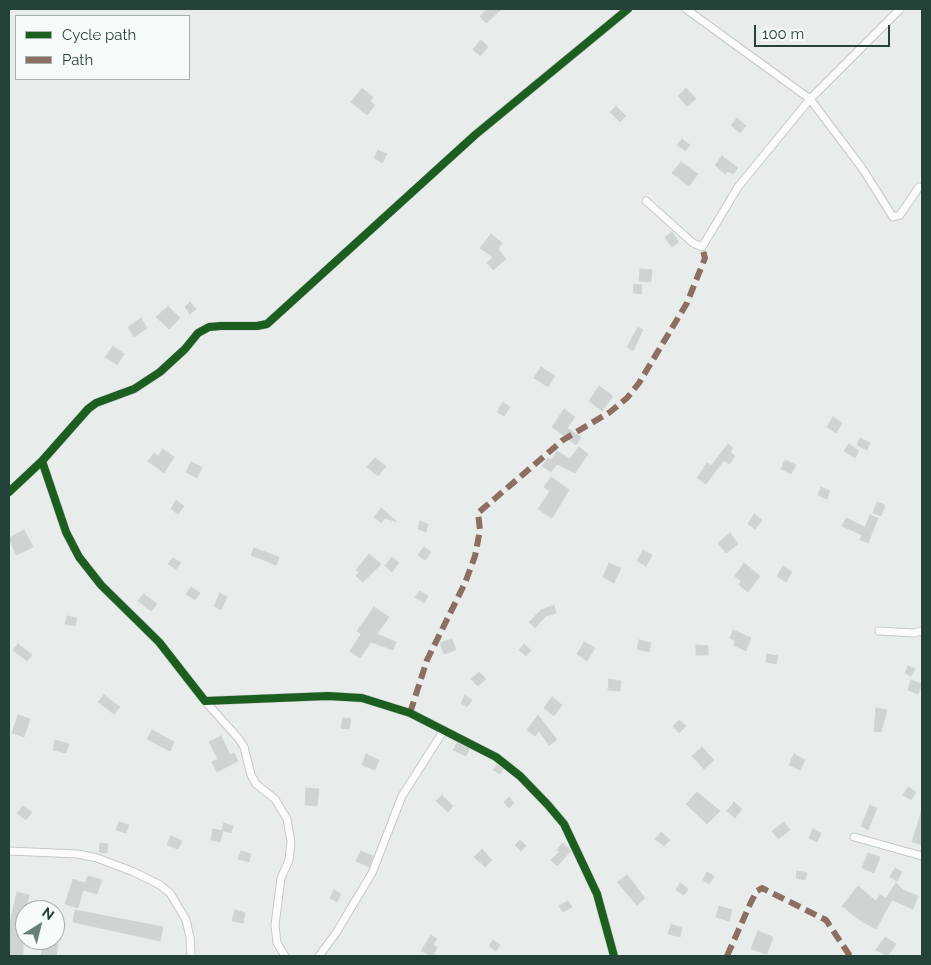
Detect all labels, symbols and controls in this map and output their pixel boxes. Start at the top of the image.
legend [15,15,190,80]
scale bar [756,15,892,47]
text: 100 m [762,25,804,43]
text: Cycle path [62,26,136,44]
text: Path [62,51,93,69]
north arrow [15,900,65,950]
text: N [39,904,57,923]

